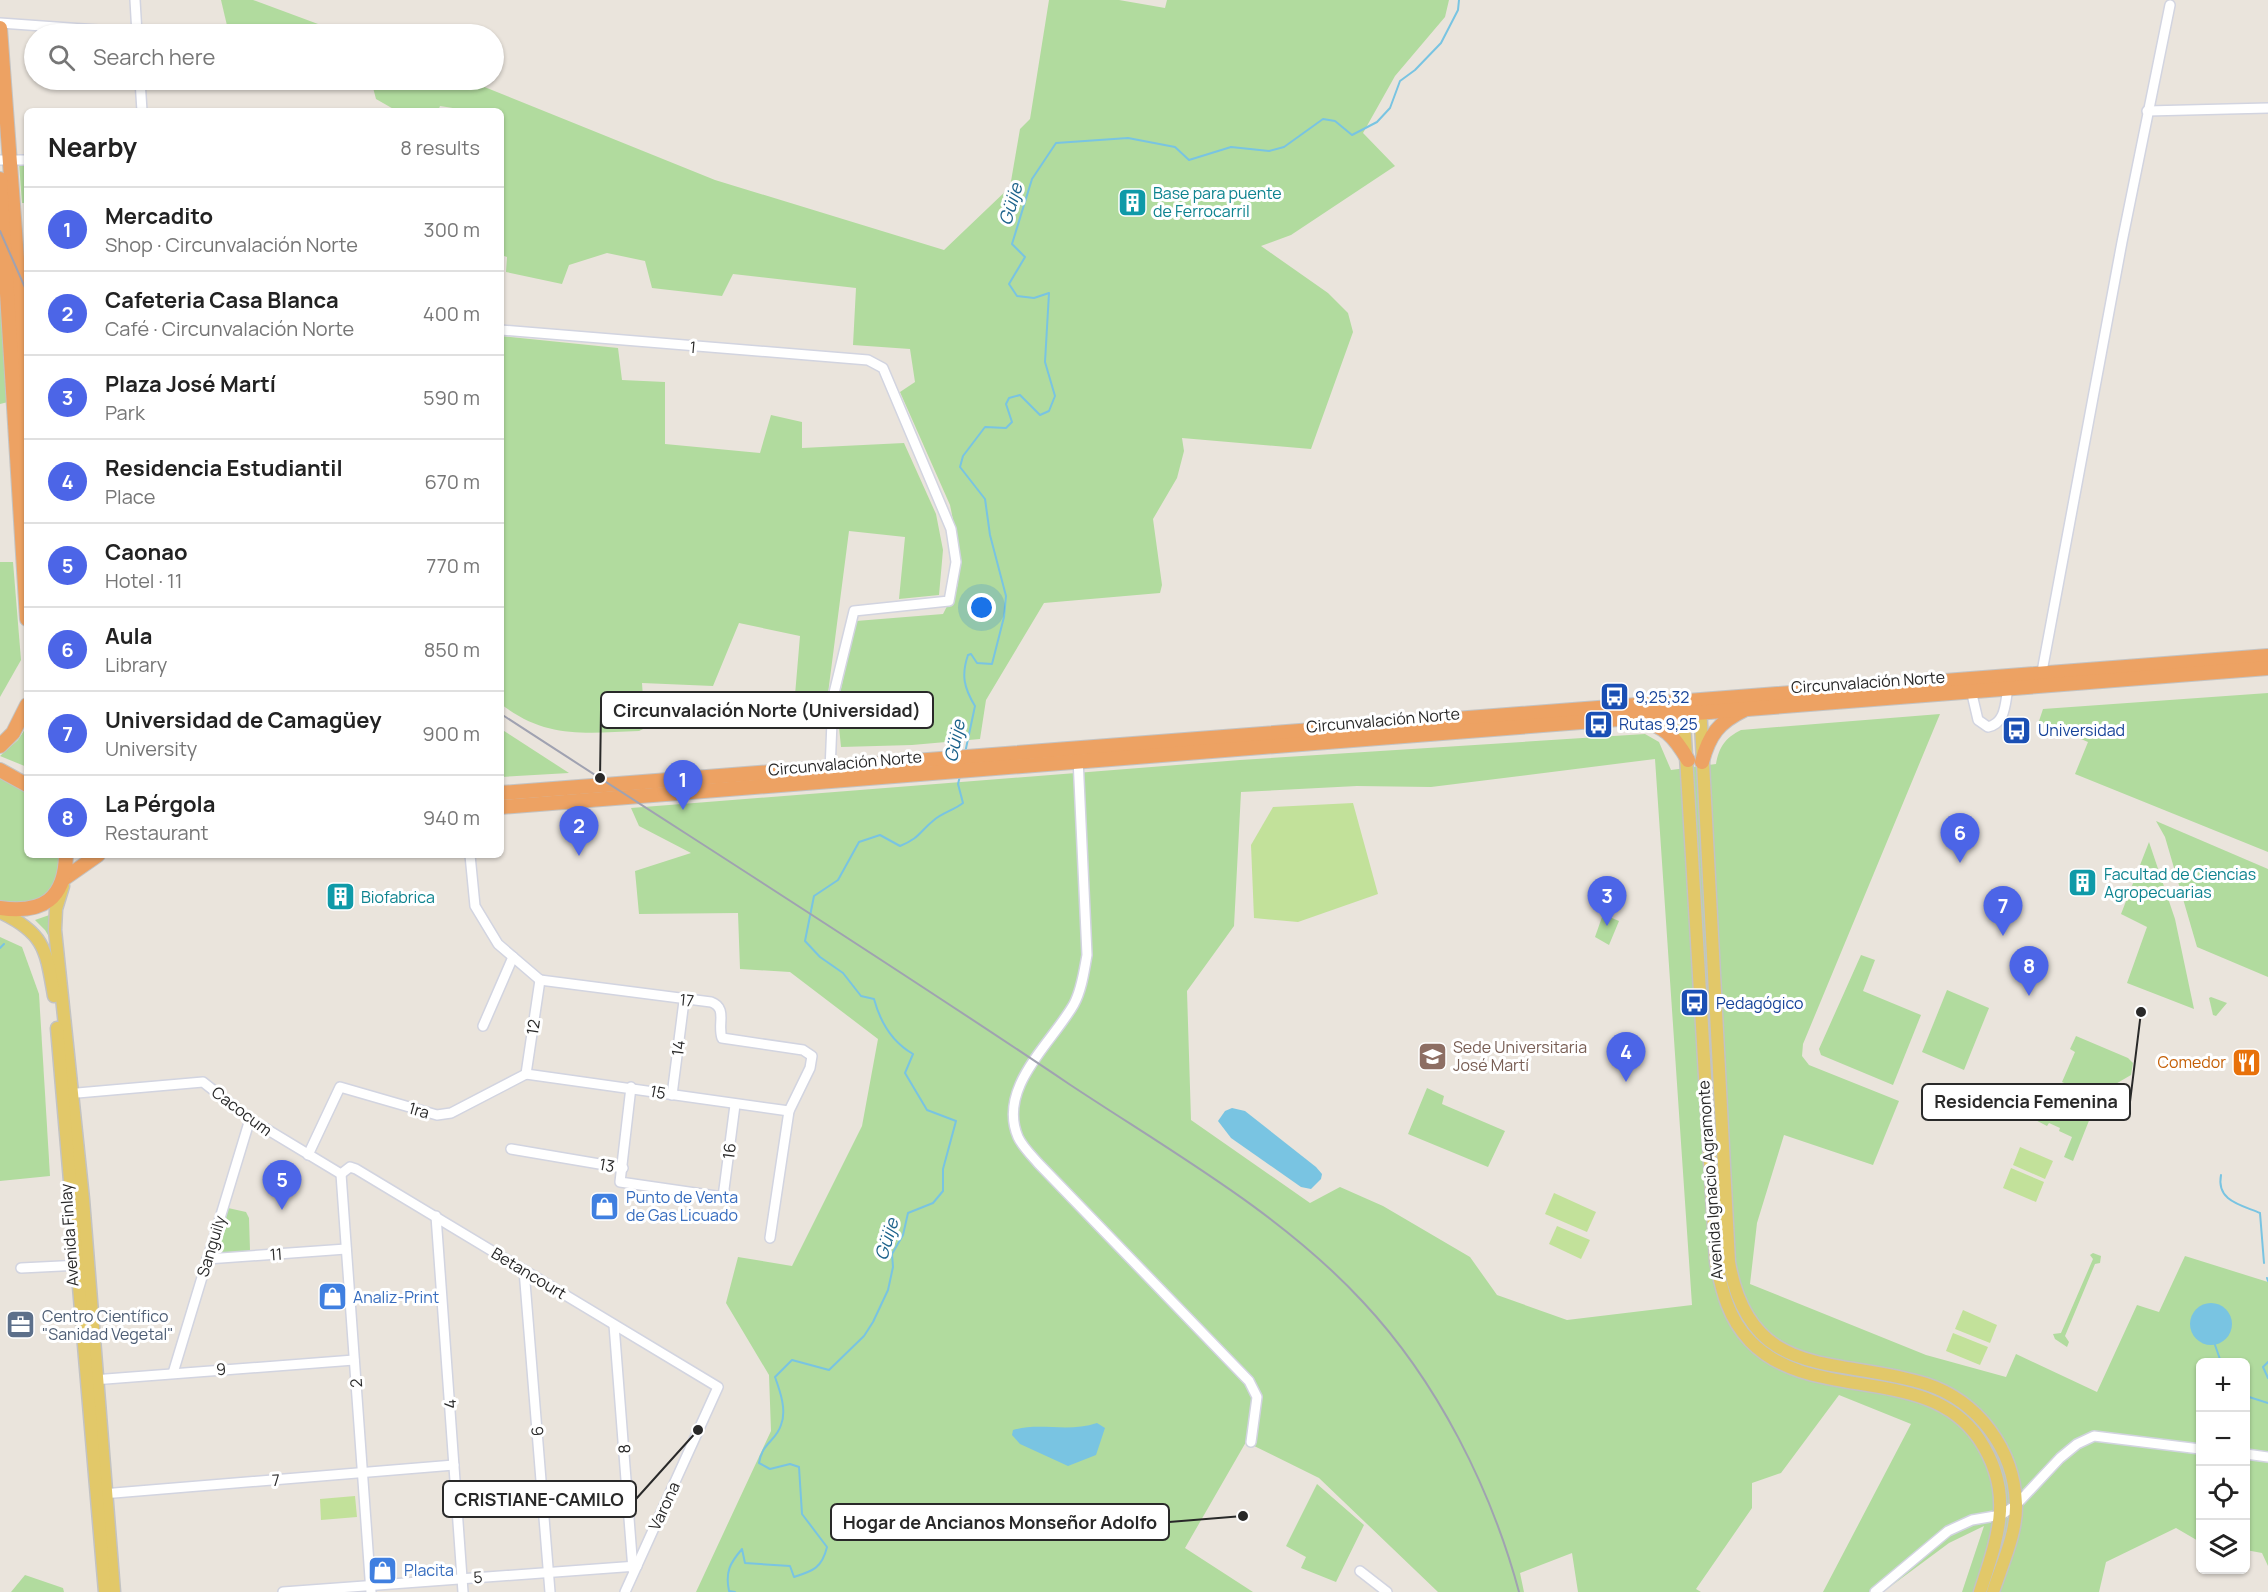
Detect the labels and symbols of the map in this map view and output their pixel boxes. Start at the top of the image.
water label: Güije [992,179,1028,228]
place label: Base para puente de Ferrocarril [1153,182,1282,222]
building icon: Base para puente de Ferrocarril [1116,186,1148,218]
street label: 1 [689,336,697,358]
your location [967,593,996,622]
street label: Circunvalación Norte [1790,666,1946,698]
bus stop icon: 9,25,32 [1598,681,1630,713]
place label: 9,25,32 [1635,686,1689,708]
callout: Circunvalación Norte (Universidad) [601,692,933,728]
text: Circunvalación Norte (Universidad) [613,698,921,722]
street label: Circunvalación Norte [1305,702,1461,738]
bus stop icon: Rutas 9,25 [1582,708,1614,740]
place label: Rutas 9,25 [1619,713,1698,735]
bus stop icon: Universidad [2001,714,2033,746]
water label: Güije [938,716,970,764]
place label: Universidad [2038,719,2125,741]
street label: Circunvalación Norte [767,745,923,781]
pin: 1 [664,760,702,810]
pin: 2 [560,806,598,856]
pin: 6 [1940,814,1980,863]
place label: Facultad de Ciencias Agropecuarias [2104,863,2256,903]
building icon: Facultad de Ciencias Agropecuarias [2067,867,2099,899]
pin: 3 [1588,876,1626,926]
building icon: Biofabrica [324,881,356,913]
place label: Biofabrica [361,886,435,908]
pin: 7 [1984,886,2022,936]
pin: 8 [2010,946,2048,996]
bus stop icon: Pedagógico [1679,987,1711,1019]
street label: 17 [679,988,695,1012]
place label: Pedagógico [1716,992,1804,1014]
street label: 12 [521,1018,545,1036]
pin: 4 [1606,1032,1646,1082]
place label: Sede Universitaria José Martí [1453,1036,1587,1076]
street label: 14 [666,1039,690,1057]
school or university icon: Sede Universitaria José Martí [1416,1040,1448,1072]
restaurant icon: Comedor [2231,1046,2263,1078]
place label: Comedor [2158,1051,2226,1073]
street label: 15 [648,1080,668,1104]
street label: Avenida Ignacio Agramonte [1692,1080,1728,1280]
street label: Cacocum [207,1081,277,1141]
callout: Residencia Femenina [1922,1084,2130,1120]
text: Residencia Femenina [1934,1089,2118,1113]
street label: 1ra [406,1097,432,1123]
street label: 16 [717,1142,741,1160]
street label: 13 [598,1153,616,1177]
pin: 5 [262,1160,302,1210]
street label: Avenida Finlay [54,1182,84,1287]
place label: Punto de Venta de Gas Licuado [626,1186,738,1226]
shop icon: Punto de Venta de Gas Licuado [589,1190,621,1222]
street label: Sanguily [191,1212,231,1279]
water label: Güije [868,1214,904,1263]
street label: Betancourt [487,1242,571,1304]
street label: 11 [269,1243,283,1265]
shop icon: Analiz-Print [316,1281,348,1313]
place label: Analiz-Print [353,1286,439,1308]
place label: Centro Científico "Sanidad Vegetal" [42,1305,174,1345]
office icon: Centro Científico "Sanidad Vegetal" [5,1309,37,1341]
street label: 9 [215,1358,227,1380]
street label: 2 [345,1378,367,1388]
street label: 4 [439,1399,461,1409]
street label: 6 [526,1425,548,1437]
street label: 8 [613,1443,635,1455]
street label: 7 [271,1469,281,1491]
street label: Varona [643,1478,685,1534]
callout: CRISTIANE-CAMILO [443,1481,636,1517]
text: CRISTIANE-CAMILO [454,1487,624,1511]
callout: Hogar de Ancianos Monseñor Adolfo [831,1504,1169,1540]
text: Hogar de Ancianos Monseñor Adolfo [843,1510,1157,1534]
shop icon: Placita [367,1554,399,1586]
place label: Placita [404,1559,454,1581]
street label: 5 [473,1566,483,1588]

